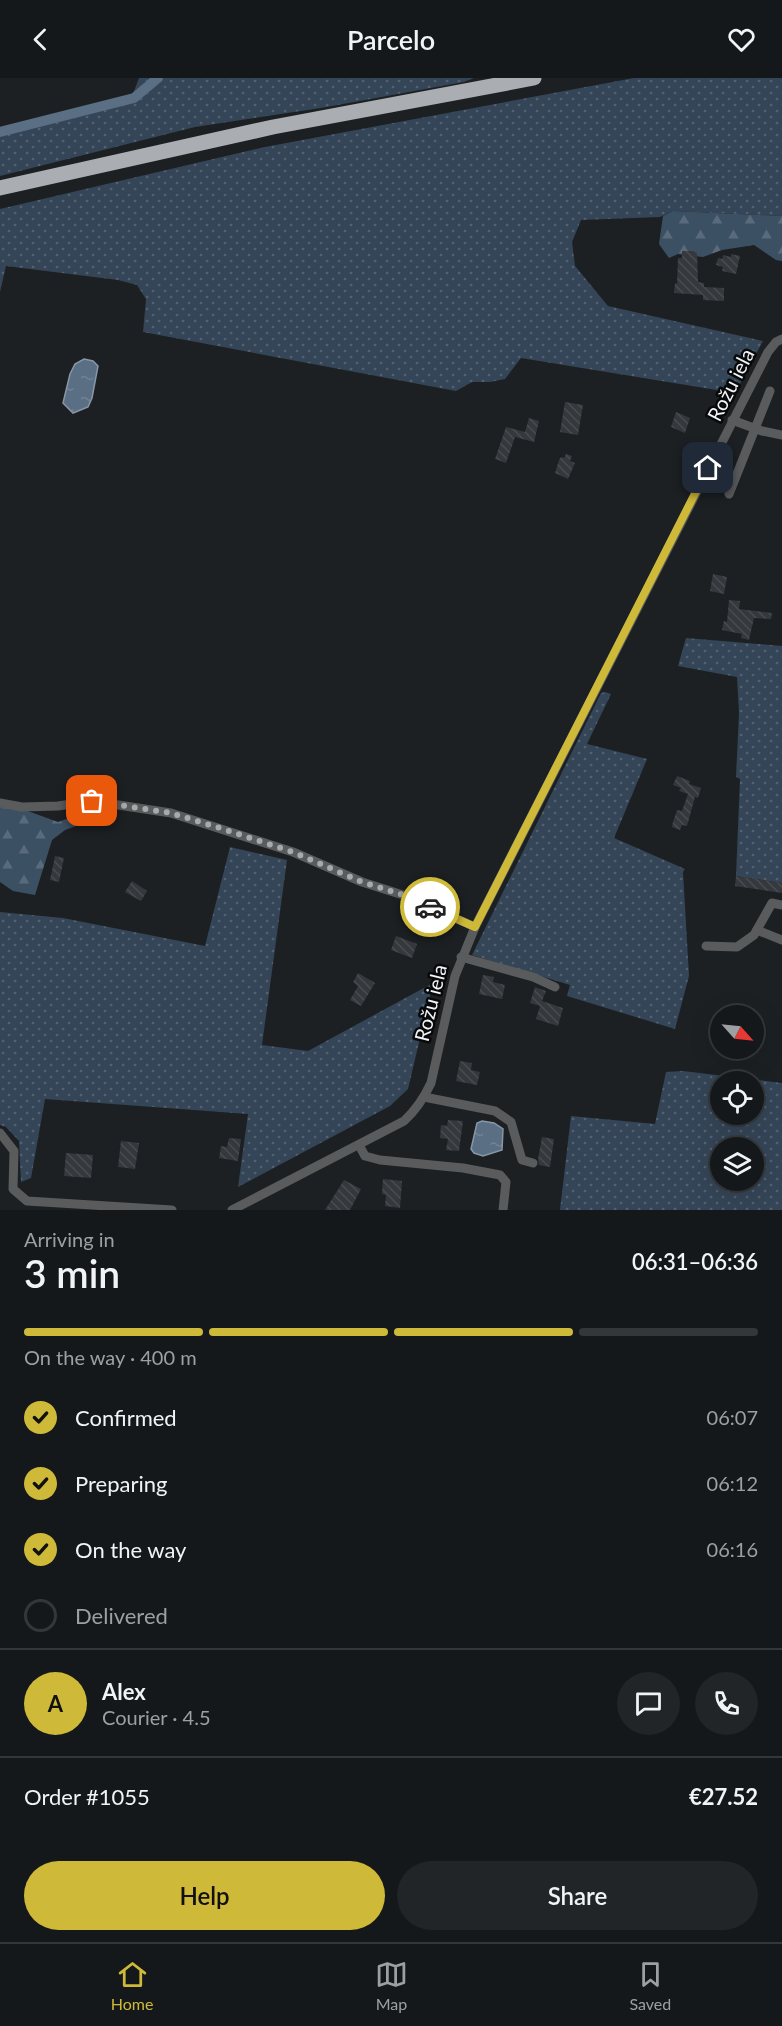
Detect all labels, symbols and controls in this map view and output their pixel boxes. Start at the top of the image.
icon: back [24,23,57,56]
text: Parcelo [347,23,435,56]
icon: heart [725,23,758,56]
street label: Rožu iela [702,344,759,425]
pin [682,442,733,493]
icon: home [691,451,724,484]
pin [66,775,117,826]
icon: bag [75,784,108,817]
courier [400,877,460,937]
icon: car [414,891,447,924]
street label: Rožu iela [409,962,451,1044]
north arrow [710,1005,764,1059]
map controls [710,1005,764,1191]
button: locate [710,1071,764,1125]
button: layers [710,1137,764,1191]
text: Arriving in [24,1227,115,1251]
text: 06:31–06:36 [632,1248,758,1275]
text: 3 min [24,1250,120,1296]
text: On the way · 400 m [24,1345,197,1369]
icon: check [24,1401,57,1434]
text: Confirmed [75,1404,177,1431]
text: 06:07 [707,1405,758,1429]
icon: check [24,1467,57,1500]
text: Preparing [75,1470,167,1497]
text: 06:12 [707,1471,758,1495]
icon: check [24,1533,57,1566]
text: On the way [75,1536,186,1563]
text: 06:16 [707,1537,758,1561]
text: Delivered [75,1602,168,1629]
button: chat [617,1672,680,1735]
button: phone [695,1672,758,1735]
text: Alex [102,1678,146,1705]
text: A [48,1690,63,1717]
text: Courier · 4.5 [102,1705,211,1729]
text: Order #1055 [24,1783,150,1810]
text: €27.52 [689,1783,758,1810]
button: Help [24,1861,385,1930]
button: Share [397,1861,758,1930]
tab: Home [111,1958,153,2013]
tab: Map [375,1958,408,2013]
tab: Saved [629,1958,671,2013]

